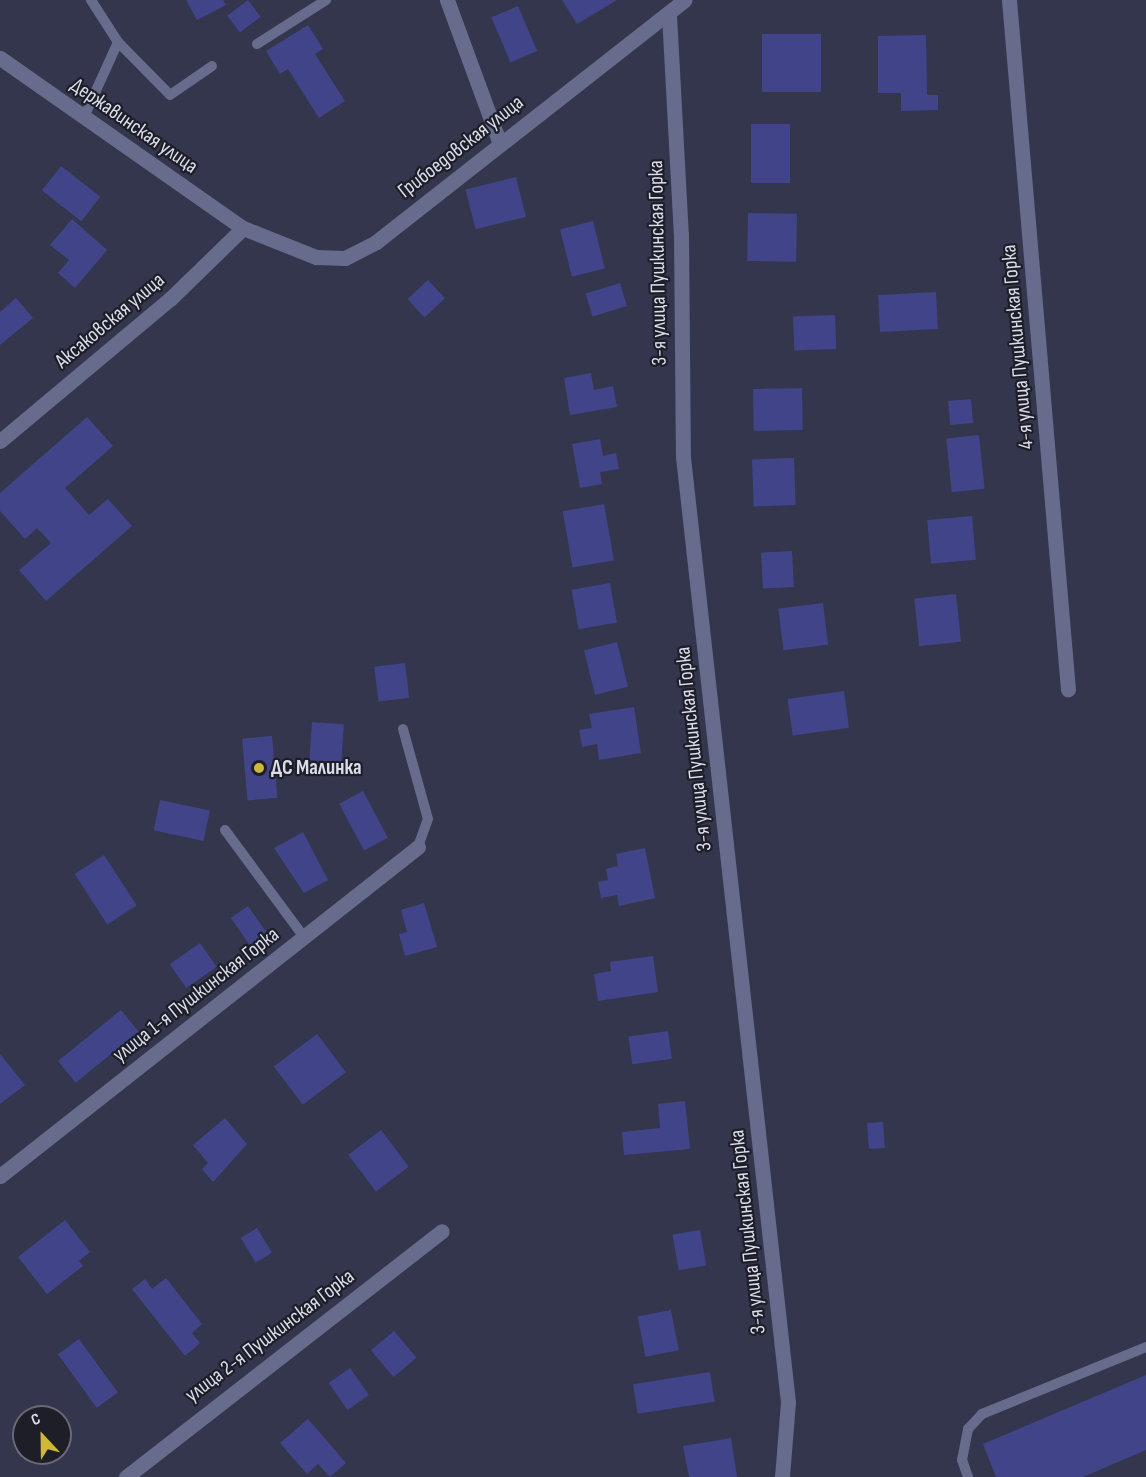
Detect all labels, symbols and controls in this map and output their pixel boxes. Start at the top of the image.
street label: Державинская улица [65,73,203,179]
street label: Грибоедовская улица [393,90,529,204]
street label: 3-я улица Пушкинская Горка [644,160,672,366]
street label: 4-я улица Пушкинская Горка [996,244,1040,450]
street label: Аксаковская улица [50,268,170,374]
street label: 3-я улица Пушкинская Горка [671,646,717,852]
place label: ДС Малинка [271,755,362,781]
marker: ДС Малинка [252,761,266,775]
street label: улица 1-я Пушкинская Горка [108,922,284,1068]
street label: 3-я улица Пушкинская Горка [725,1129,771,1335]
street label: улица 2-я Пушкинская Горка [180,1264,360,1408]
north arrow [12,1405,72,1465]
text: С [28,1409,43,1430]

